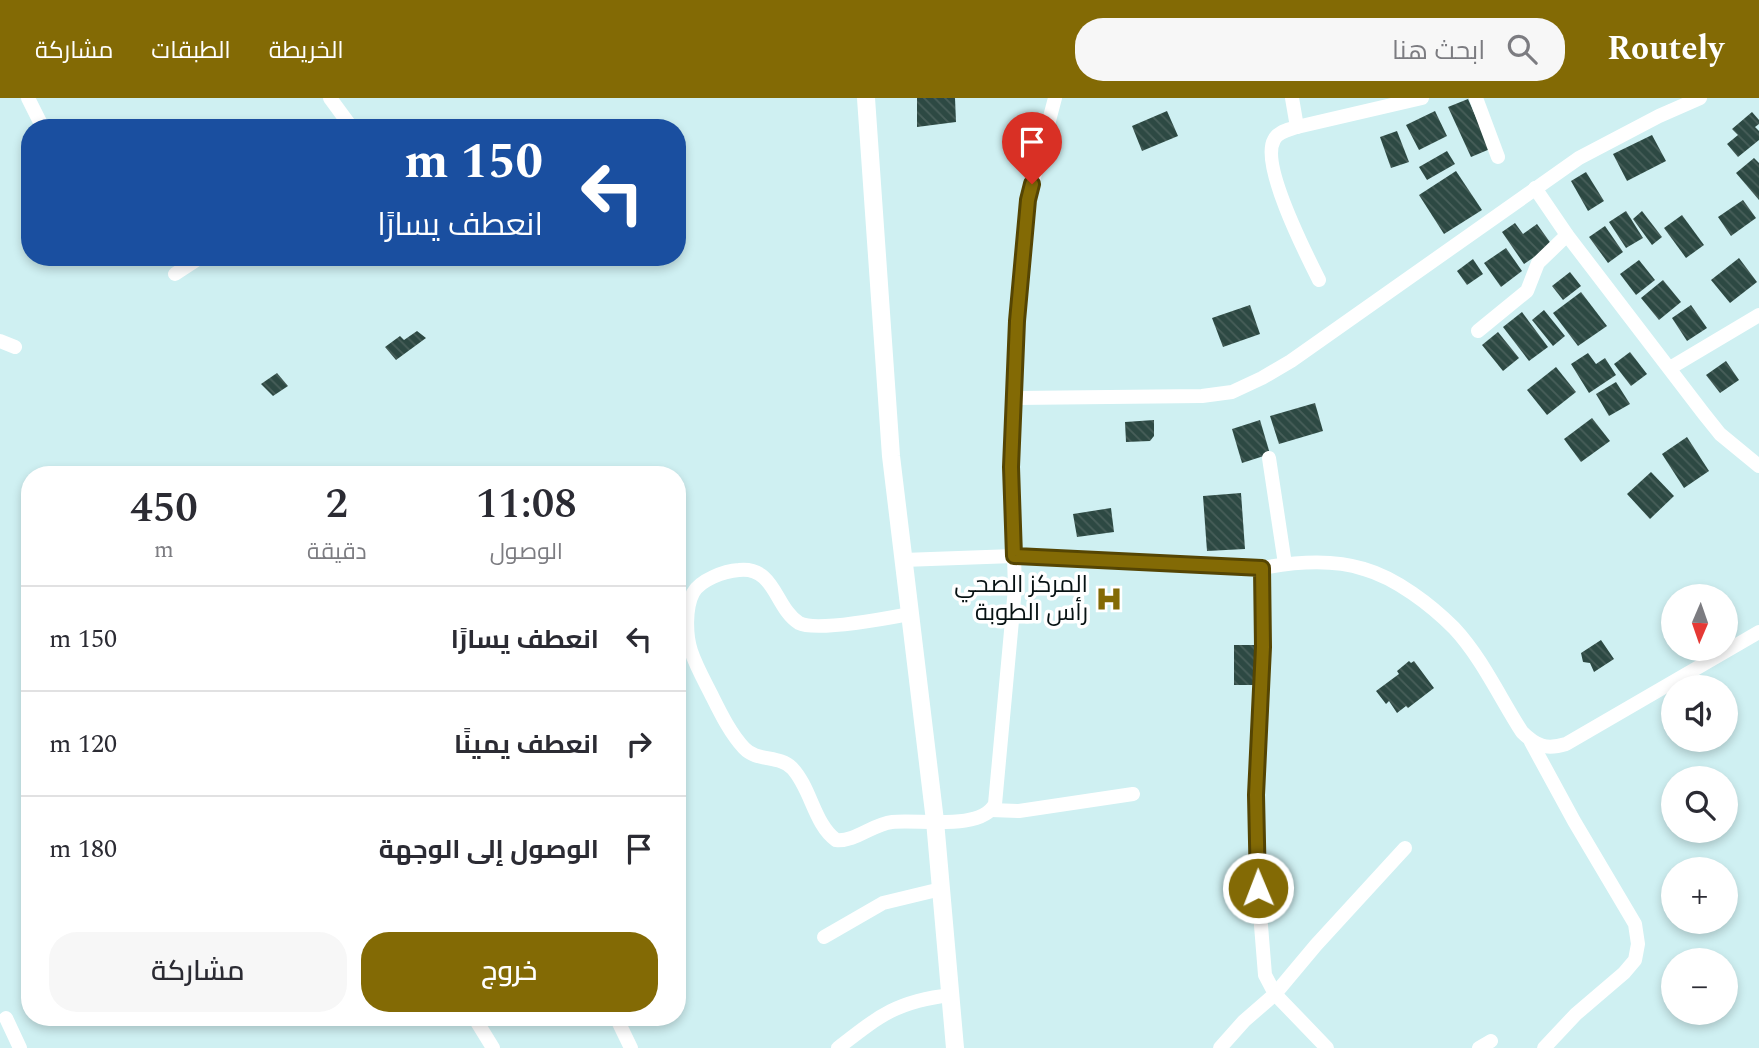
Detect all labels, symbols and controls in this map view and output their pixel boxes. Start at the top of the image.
search box [1075,18,1565,81]
text: Routely [1607,24,1724,74]
icon: search [1503,30,1541,68]
text: ابحث هنا [1392,31,1485,71]
text: مشاركة [35,33,113,69]
text: الطبقات [151,33,231,69]
text: الخريطة [269,33,344,69]
pin [1002,112,1062,184]
icon: arrive [1013,123,1051,161]
text: 150 m [404,125,543,200]
icon: left [567,147,658,238]
text: انعطف يسارًا [377,201,543,250]
text: 2 [326,473,348,536]
text: 11:08 [476,473,577,536]
text: 450 [130,477,198,540]
text: m [154,533,174,568]
text: دقيقة [307,535,367,570]
text: الوصول [490,535,563,570]
place label: المركز الصحي رأس الطوبة [954,567,1088,631]
hospital icon: المركز الصحي رأس الطوبة [1094,584,1124,614]
north arrow [1661,584,1738,662]
map controls [1661,584,1738,1025]
text: 150 m [49,619,117,659]
text: انعطف يسارًا [451,620,599,660]
icon: left [620,620,658,658]
button: sound [1661,675,1738,752]
text: 120 m [49,724,117,764]
text: انعطف يمينًا [454,725,599,765]
icon: right [620,725,658,763]
button: search [1661,766,1738,843]
text: 180 m [49,829,117,869]
text: الوصول إلى الوجهة [379,830,599,870]
icon: arrive [620,830,658,868]
position arrow [1221,851,1295,925]
button: + [1661,857,1738,934]
button: مشاركة [49,932,347,1012]
button: خروج [361,932,658,1012]
button: − [1661,948,1738,1025]

